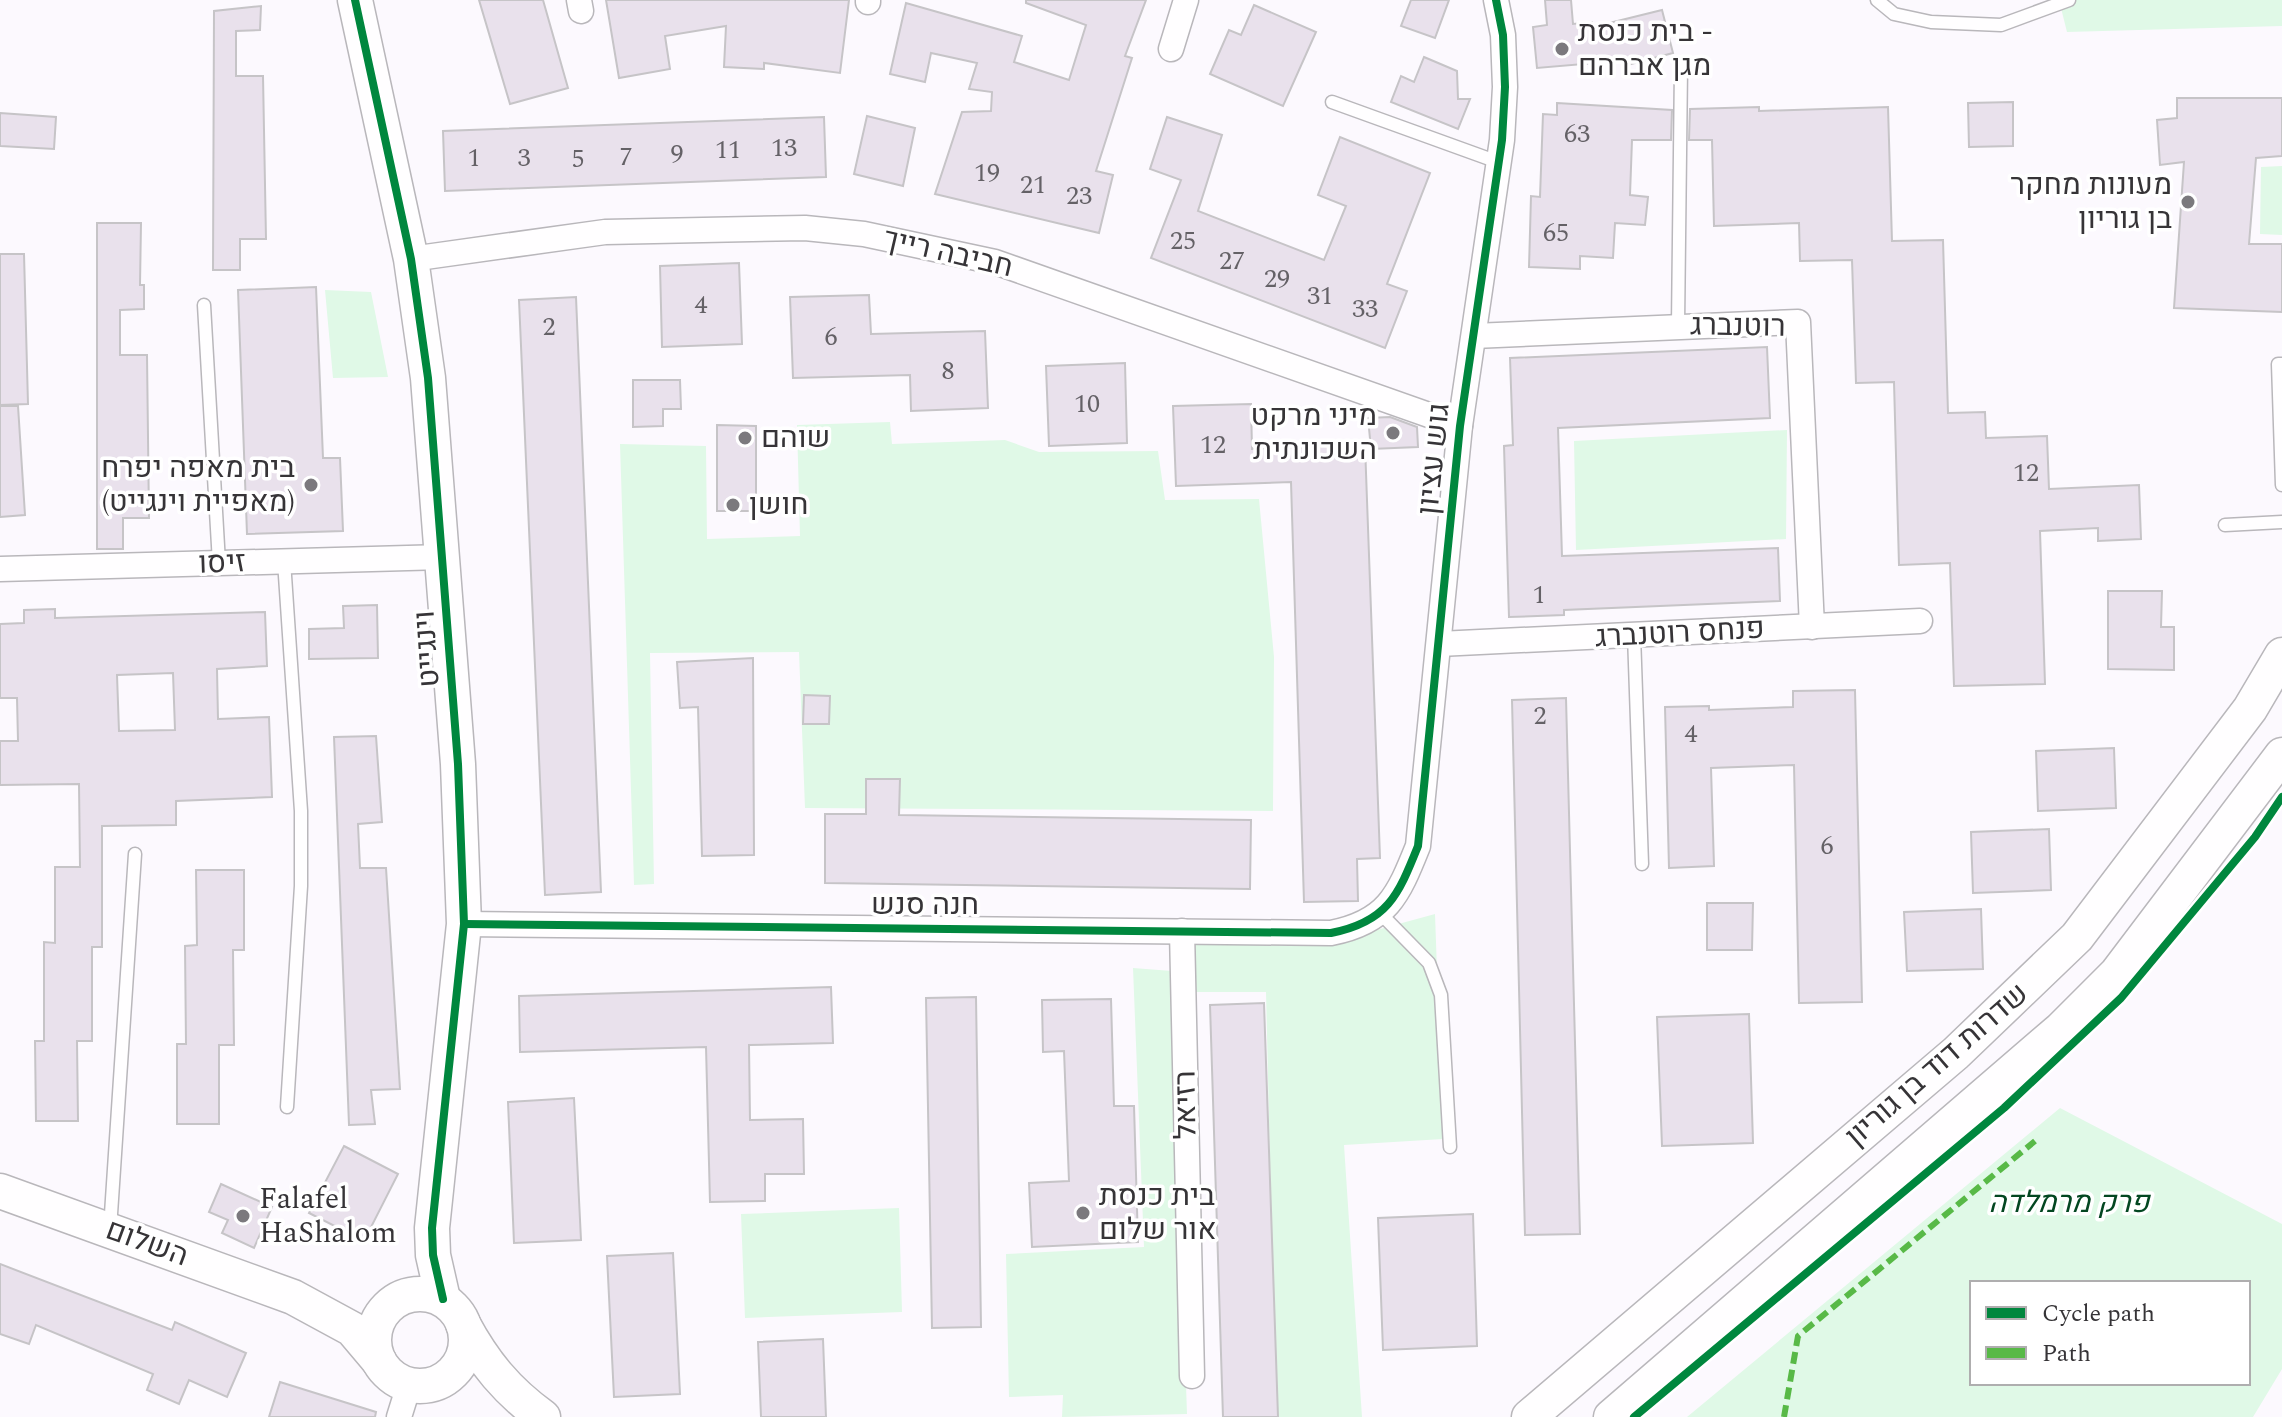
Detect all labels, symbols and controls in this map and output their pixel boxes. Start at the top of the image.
place label: בית כנסת - מגן אברהם [1578,9,1713,89]
marker: בית כנסת - מגן אברהם [1553,40,1571,58]
house number: 63 [1564,114,1590,154]
house number: 13 [771,128,797,168]
house number: 11 [715,130,741,170]
house number: 9 [670,134,684,174]
house number: 7 [619,137,633,177]
house number: 1 [467,138,481,178]
house number: 3 [517,138,531,178]
house number: 5 [571,139,585,179]
house number: 19 [974,153,1000,193]
place label: מעונות מחקר בן גוריון [2010,162,2172,242]
house number: 21 [1020,165,1046,205]
house number: 23 [1066,176,1092,216]
marker: מעונות מחקר בן גוריון [2179,193,2197,211]
house number: 65 [1543,213,1569,253]
street label: חביבה רייך [879,216,1017,290]
house number: 25 [1170,221,1196,261]
house number: 27 [1219,241,1245,281]
house number: 29 [1264,259,1290,299]
house number: 31 [1307,276,1333,316]
house number: 4 [694,285,708,325]
house number: 33 [1352,289,1378,329]
street label: רוטנברג [1690,302,1786,350]
house number: 2 [542,307,556,347]
house number: 6 [824,317,838,357]
house number: 8 [941,351,955,391]
house number: 10 [1074,384,1100,424]
place label: מיני מרקט השכונתית [1251,393,1377,473]
street label: גוש עציון [1405,401,1463,517]
place label: שוהם [761,415,830,461]
marker: מיני מרקט השכונתית [1384,424,1402,442]
house number: 12 [1200,425,1226,465]
marker: שוהם [736,429,754,447]
place label: בית מאפה יפרח (מאפיית וינגייט) [101,445,295,525]
house number: 12 [2013,453,2039,493]
marker: בית מאפה יפרח (מאפיית וינגייט) [302,476,320,494]
place label: חושן [749,482,809,528]
marker: חושן [724,496,742,514]
street label: זיסו [197,539,247,587]
house number: 1 [1532,575,1546,615]
street label: פנחס רוטנברג [1594,606,1766,660]
street label: וינגייט [401,609,453,689]
house number: 2 [1533,696,1547,736]
house number: 4 [1684,714,1698,754]
house number: 6 [1820,826,1834,866]
street label: חנה סנש [871,882,979,928]
street label: שדרות דוד בן גוריון [1835,972,2039,1158]
street label: רזיאל [1162,1070,1210,1140]
place label: בית כנסת אור שלום [1099,1173,1216,1253]
place label: Falafel HaShalom [259,1176,397,1256]
park label: פרק מרמלדה [1989,1180,2152,1226]
marker: בית כנסת אור שלום [1074,1204,1092,1222]
street label: השלום [99,1207,195,1279]
marker: Falafel HaShalom [234,1207,252,1225]
legend [1970,1281,2250,1385]
text: Cycle path [2042,1296,2155,1332]
text: Path [2042,1336,2091,1372]

